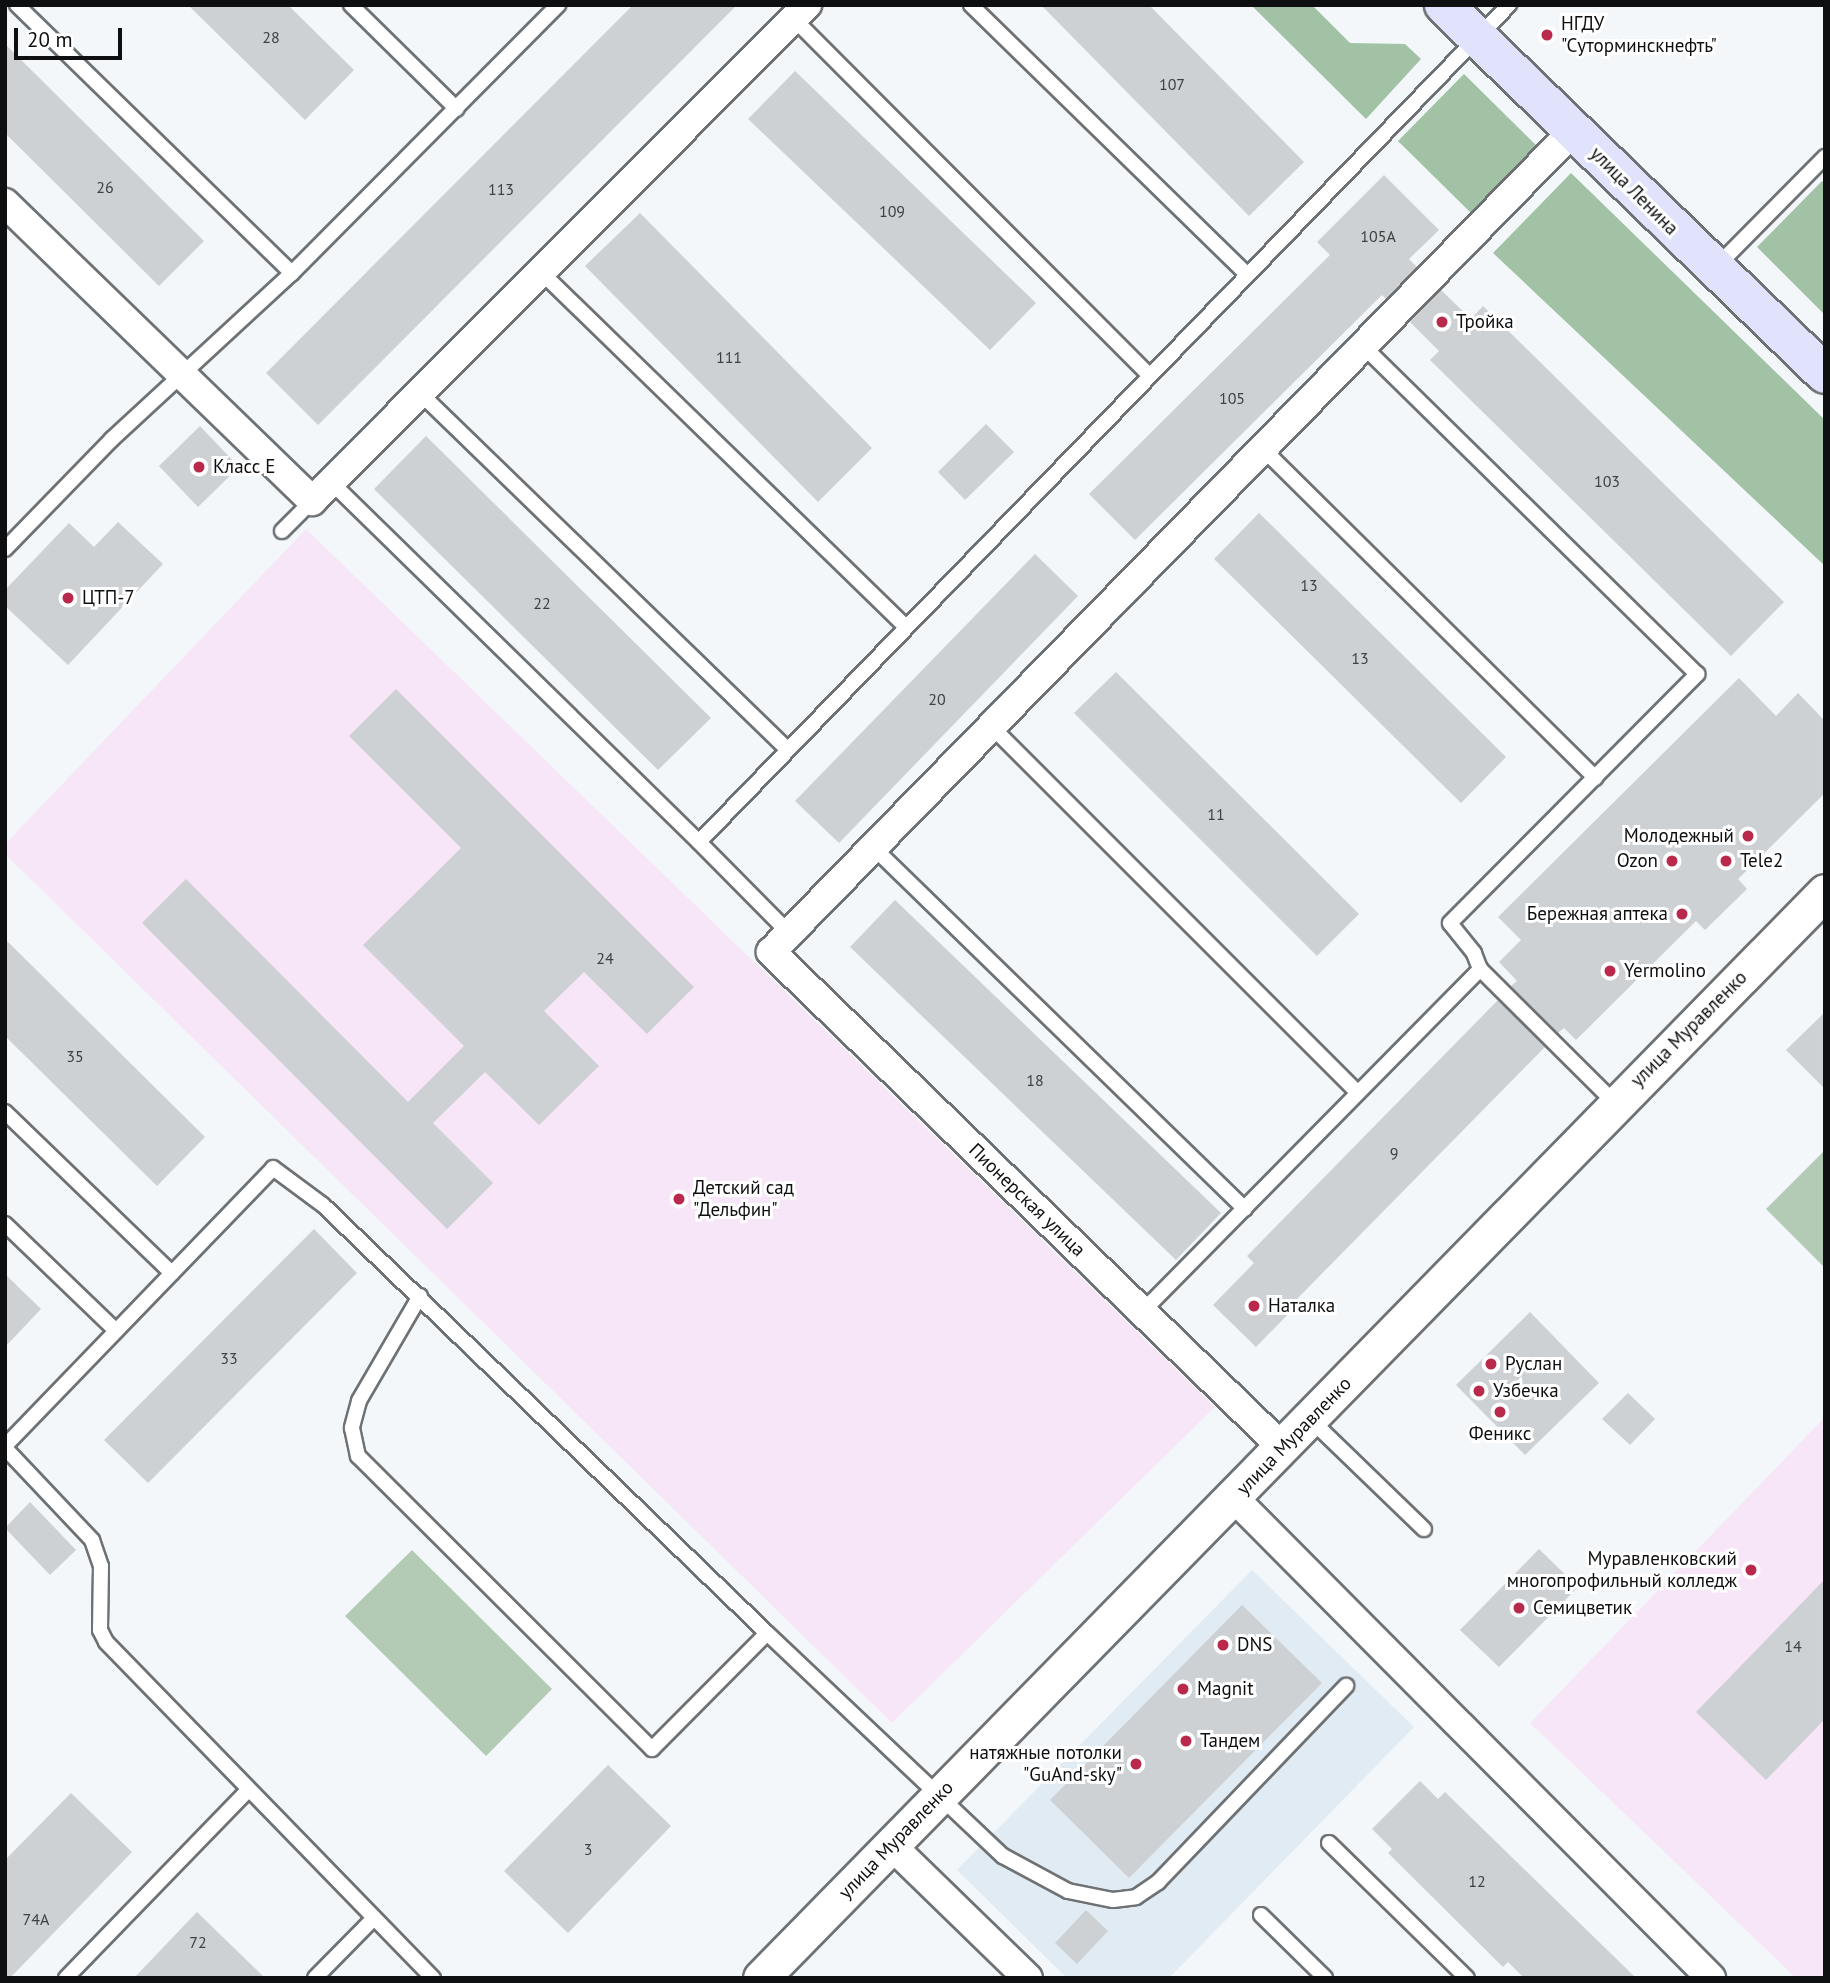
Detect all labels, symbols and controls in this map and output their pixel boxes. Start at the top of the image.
place label: НГДУ "Суторминскнефть" [1561,13,1717,57]
scale bar [18,14,126,58]
text: 20 m [27,26,73,53]
house number: 28 [262,27,280,47]
marker: НГДУ "Суторминскнефть" [1539,27,1555,43]
house number: 107 [1159,74,1185,94]
street label: улица Ленина [1585,142,1683,240]
house number: 26 [96,177,114,197]
house number: 113 [488,179,514,199]
house number: 109 [879,201,905,221]
house number: 105А [1360,226,1396,246]
place label: Тройка [1456,311,1514,333]
marker: Тройка [1434,314,1450,330]
house number: 111 [716,347,742,367]
house number: 105 [1219,388,1245,408]
place label: Класс Е [213,456,276,478]
marker: Класс Е [191,459,207,475]
house number: 103 [1594,471,1620,491]
house number: 13 [1300,575,1318,595]
place label: ЦТП-7 [82,587,135,609]
marker: ЦТП-7 [60,590,76,606]
house number: 22 [533,593,551,613]
house number: 13 [1351,648,1369,668]
house number: 20 [928,689,946,709]
house number: 11 [1207,804,1225,824]
place label: Молодежный [1624,825,1734,847]
marker: Молодежный [1740,828,1756,844]
place label: Ozon [1617,850,1658,872]
place label: Tele2 [1740,850,1783,872]
marker: Ozon [1664,853,1680,869]
marker: Tele2 [1718,853,1734,869]
place label: Бережная аптека [1527,903,1668,925]
marker: Бережная аптека [1674,906,1690,922]
house number: 24 [596,948,614,968]
place label: Yermolino [1624,960,1706,982]
marker: Yermolino [1602,963,1618,979]
street label: улица Муравленко [1626,966,1752,1092]
house number: 35 [66,1046,84,1066]
house number: 18 [1026,1070,1044,1090]
street label: Пионерская улица [964,1139,1090,1261]
house number: 9 [1390,1143,1398,1163]
place label: Детский сад "Дельфин" [693,1177,794,1221]
marker: Детский сад "Дельфин" [671,1191,687,1207]
place label: Наталка [1268,1295,1335,1317]
marker: Наталка [1246,1298,1262,1314]
house number: 33 [220,1348,238,1368]
place label: Руслан [1505,1353,1562,1375]
marker: Руслан [1483,1356,1499,1372]
street label: улица Муравленко [1232,1372,1356,1500]
place label: Узбечка [1493,1380,1559,1402]
marker: Узбечка [1471,1383,1487,1399]
marker: Феникс [1492,1404,1508,1420]
place label: Феникс [1469,1423,1531,1445]
place label: Муравленковский многопрофильный колледж [1507,1548,1737,1592]
marker: Муравленковский многопрофильный колледж [1743,1562,1759,1578]
place label: Семицветик [1533,1597,1632,1619]
marker: Семицветик [1511,1600,1527,1616]
place label: DNS [1237,1634,1272,1656]
house number: 14 [1784,1636,1802,1656]
marker: DNS [1215,1637,1231,1653]
place label: Magnit [1197,1678,1254,1700]
marker: Magnit [1175,1681,1191,1697]
place label: Тандем [1200,1730,1260,1752]
marker: Тандем [1178,1733,1194,1749]
place label: натяжные потолки "GuAnd-sky" [969,1742,1122,1786]
marker: натяжные потолки "GuAnd-sky" [1128,1756,1144,1772]
street label: улица Муравленко [834,1776,958,1904]
house number: 3 [584,1839,592,1859]
house number: 12 [1468,1871,1486,1891]
house number: 74А [23,1909,49,1929]
house number: 72 [189,1932,207,1952]

